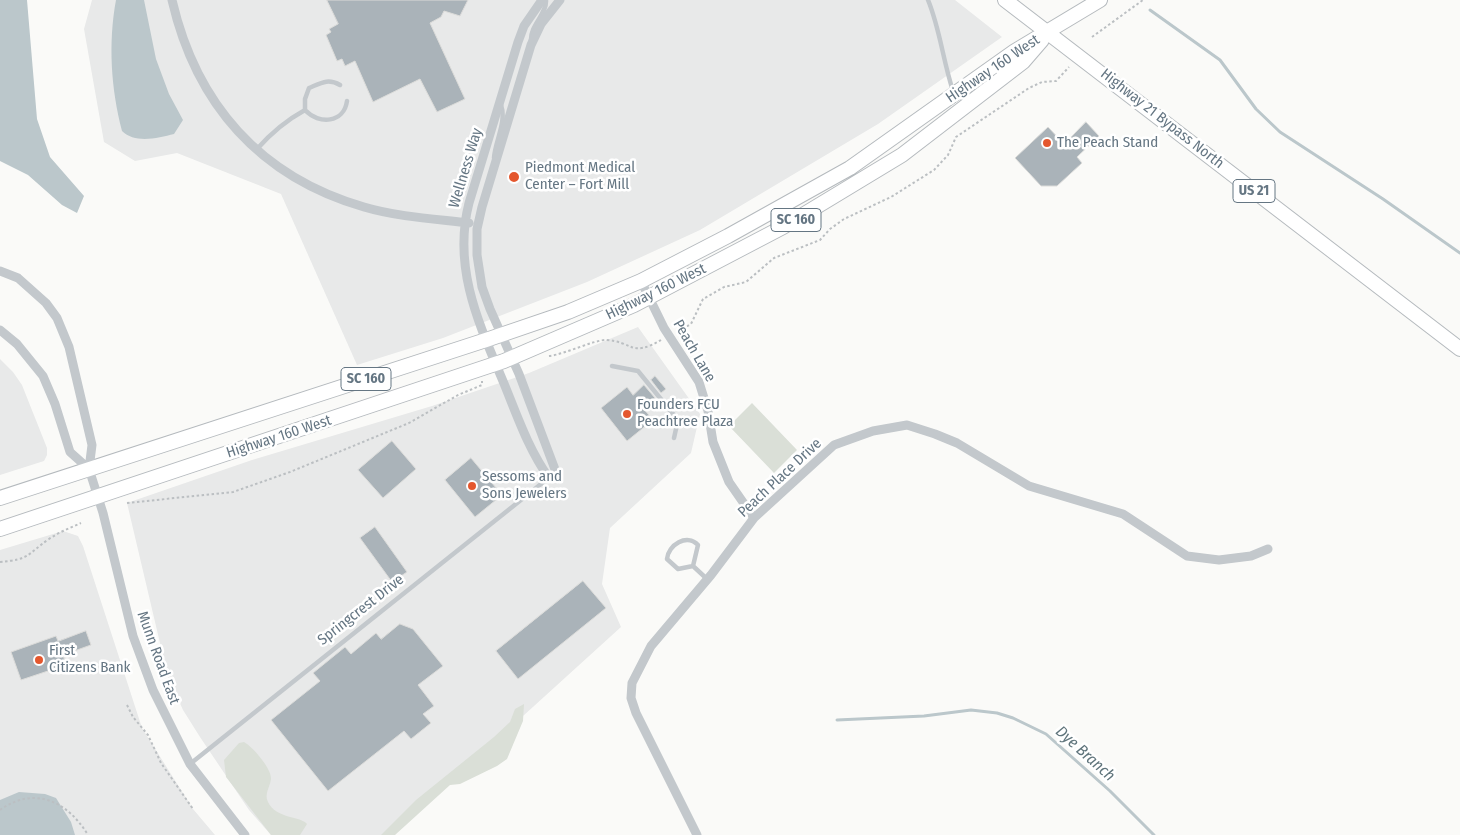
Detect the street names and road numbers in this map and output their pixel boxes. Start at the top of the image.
street label: Highway 160 West [943,31,1043,107]
street label: Highway 21 Bypass North [1097,65,1227,173]
street label: Wellness Way [445,126,487,210]
road number: US 21 [1233,180,1275,202]
road number: SC 160 [771,208,821,232]
street label: Highway 160 West [603,260,709,324]
street label: Peach Lane [669,317,719,385]
road number: SC 160 [341,368,391,390]
street label: Highway 160 West [224,412,334,462]
street label: Peach Place Drive [735,435,825,521]
street label: Springcrest Drive [314,571,408,649]
street label: Munn Road East [133,609,183,707]

